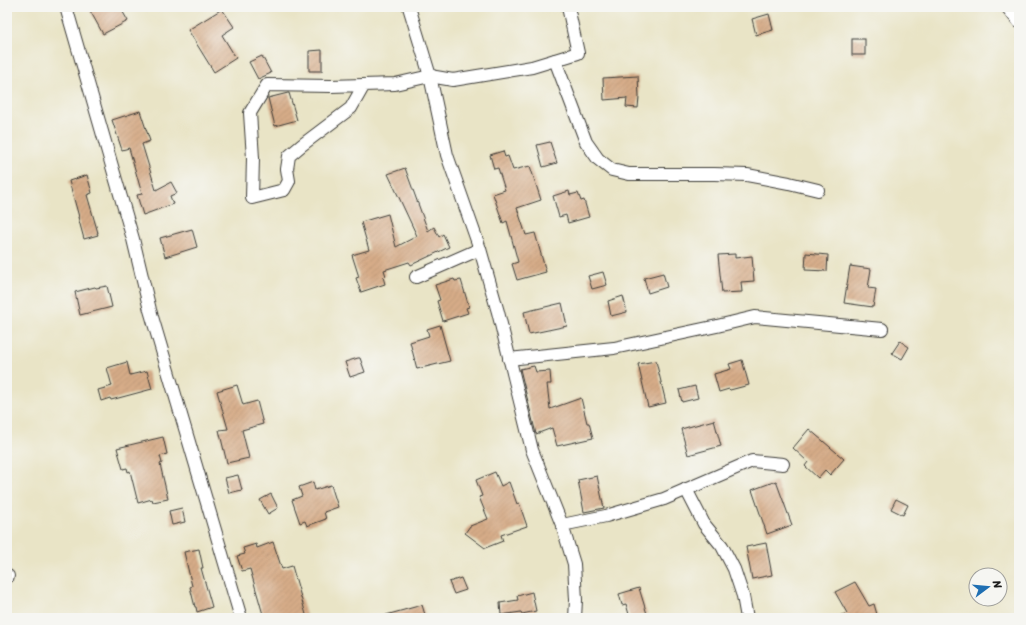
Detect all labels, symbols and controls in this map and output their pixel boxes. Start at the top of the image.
north arrow [968,567,1008,607]
text: N [987,577,1007,591]

